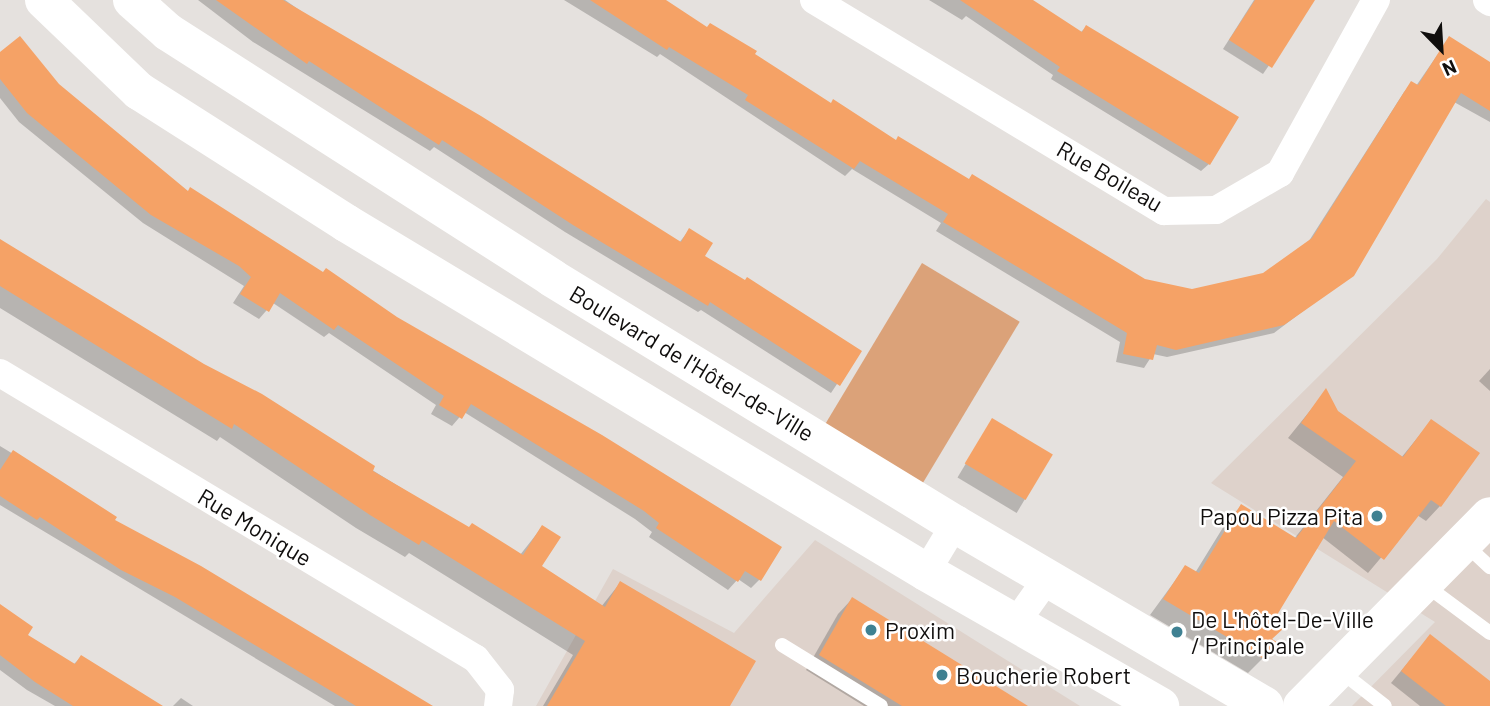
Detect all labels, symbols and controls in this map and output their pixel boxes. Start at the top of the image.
north arrow [1406,14,1476,84]
text: N [1439,56,1460,82]
street label: Rue Boileau [1052,135,1168,217]
street label: Boulevard de l'Hôtel-de-Ville [565,279,819,447]
street label: Rue Monique [193,482,317,572]
place label: Papou Pizza Pita [1200,502,1363,530]
marker: Papou Pizza Pita [1369,508,1385,524]
place label: De L'hôtel-De-Ville / Principale [1191,605,1374,659]
place label: Proxim [885,616,955,644]
marker: Proxim [863,622,879,638]
marker: De L'hôtel-De-Ville / Principale [1169,624,1185,640]
place label: Boucherie Robert [956,661,1131,689]
marker: Boucherie Robert [934,667,950,683]

